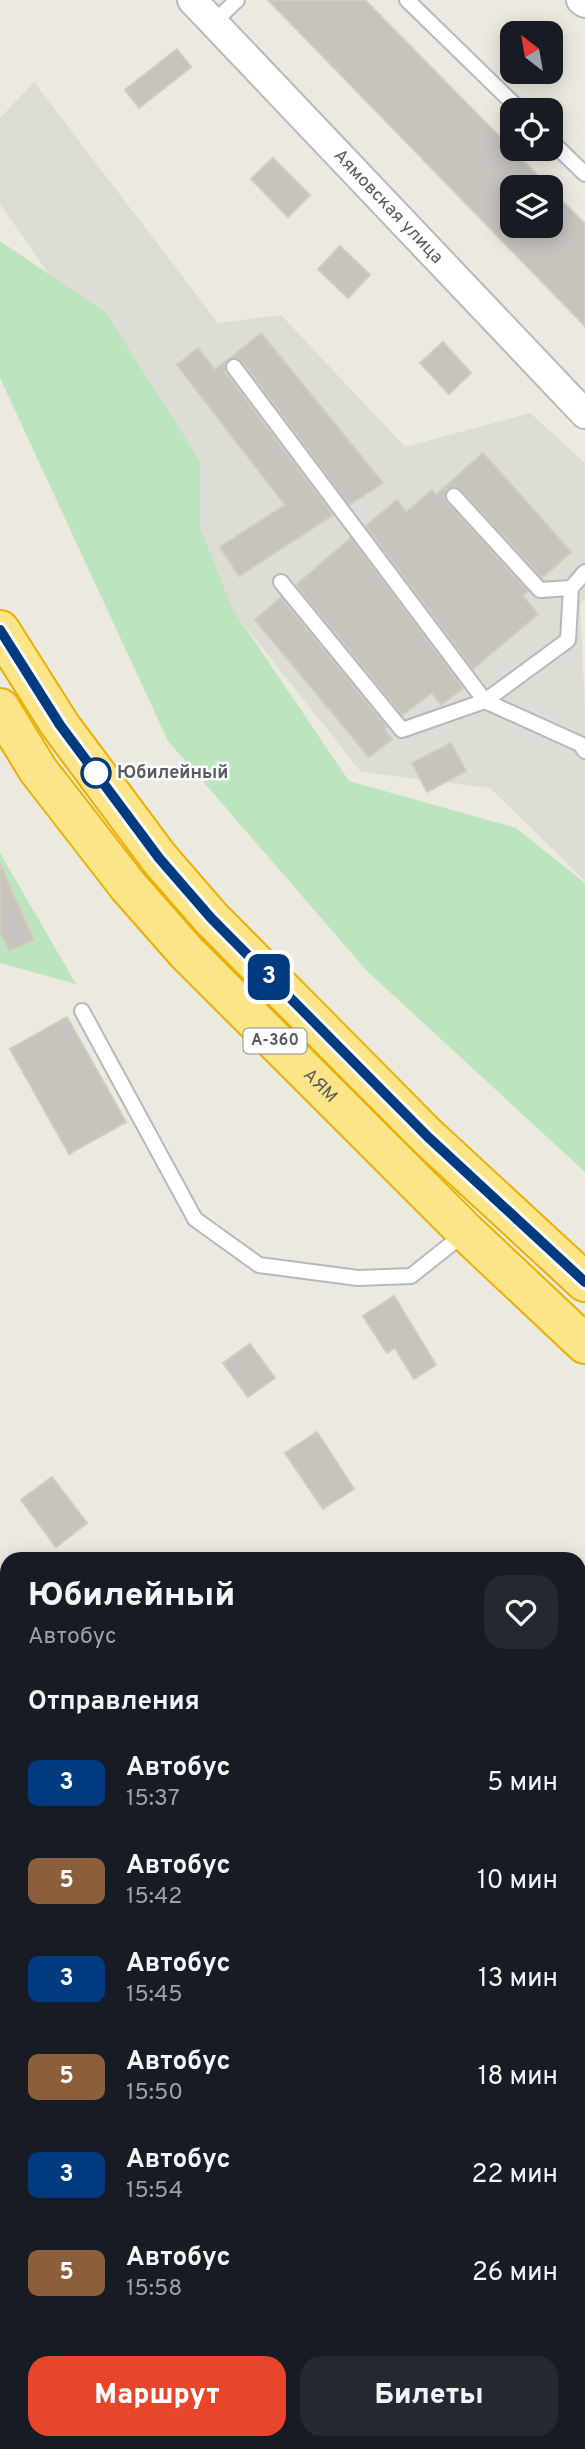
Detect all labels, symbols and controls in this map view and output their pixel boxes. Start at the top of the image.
north arrow [500,21,564,84]
map controls [500,21,563,238]
button: locate [500,98,563,161]
street label: Аямовская улица [328,144,448,269]
button: layers [500,175,563,238]
marker: Юбилейный [81,758,111,788]
place label: Юбилейный [117,762,228,785]
line badge: 3 [246,954,292,1000]
text: 3 [262,962,276,992]
road number: А-360 [244,1028,306,1054]
street label: АЯМ [298,1064,342,1108]
button: heart [484,1575,558,1649]
text: Юбилейный [28,1576,235,1618]
text: Автобус [28,1623,116,1652]
text: Отправления [28,1686,200,1719]
text: Автобус [126,1752,231,1785]
text: 5 мин [487,1767,558,1800]
text: 3 [59,1768,74,1798]
text: 15:37 [126,1785,180,1814]
text: Автобус [126,1850,231,1883]
text: 10 мин [477,1865,558,1898]
text: 5 [59,1866,74,1896]
text: 15:42 [126,1883,182,1912]
text: Автобус [126,1948,231,1981]
text: 13 мин [478,1963,558,1996]
text: 3 [59,1964,74,1994]
text: 15:45 [126,1981,183,2010]
text: Автобус [126,2046,231,2079]
text: 18 мин [478,2061,558,2094]
text: 5 [59,2062,74,2092]
text: 15:50 [126,2079,183,2108]
text: Автобус [126,2144,231,2177]
text: 22 мин [472,2159,558,2192]
text: 3 [59,2160,74,2190]
text: 15:54 [126,2177,183,2206]
text: Автобус [126,2242,231,2275]
text: 26 мин [472,2257,558,2290]
text: 5 [59,2258,74,2288]
text: 15:58 [126,2275,182,2304]
button: Маршрут [28,2356,286,2436]
button: Билеты [300,2356,558,2436]

